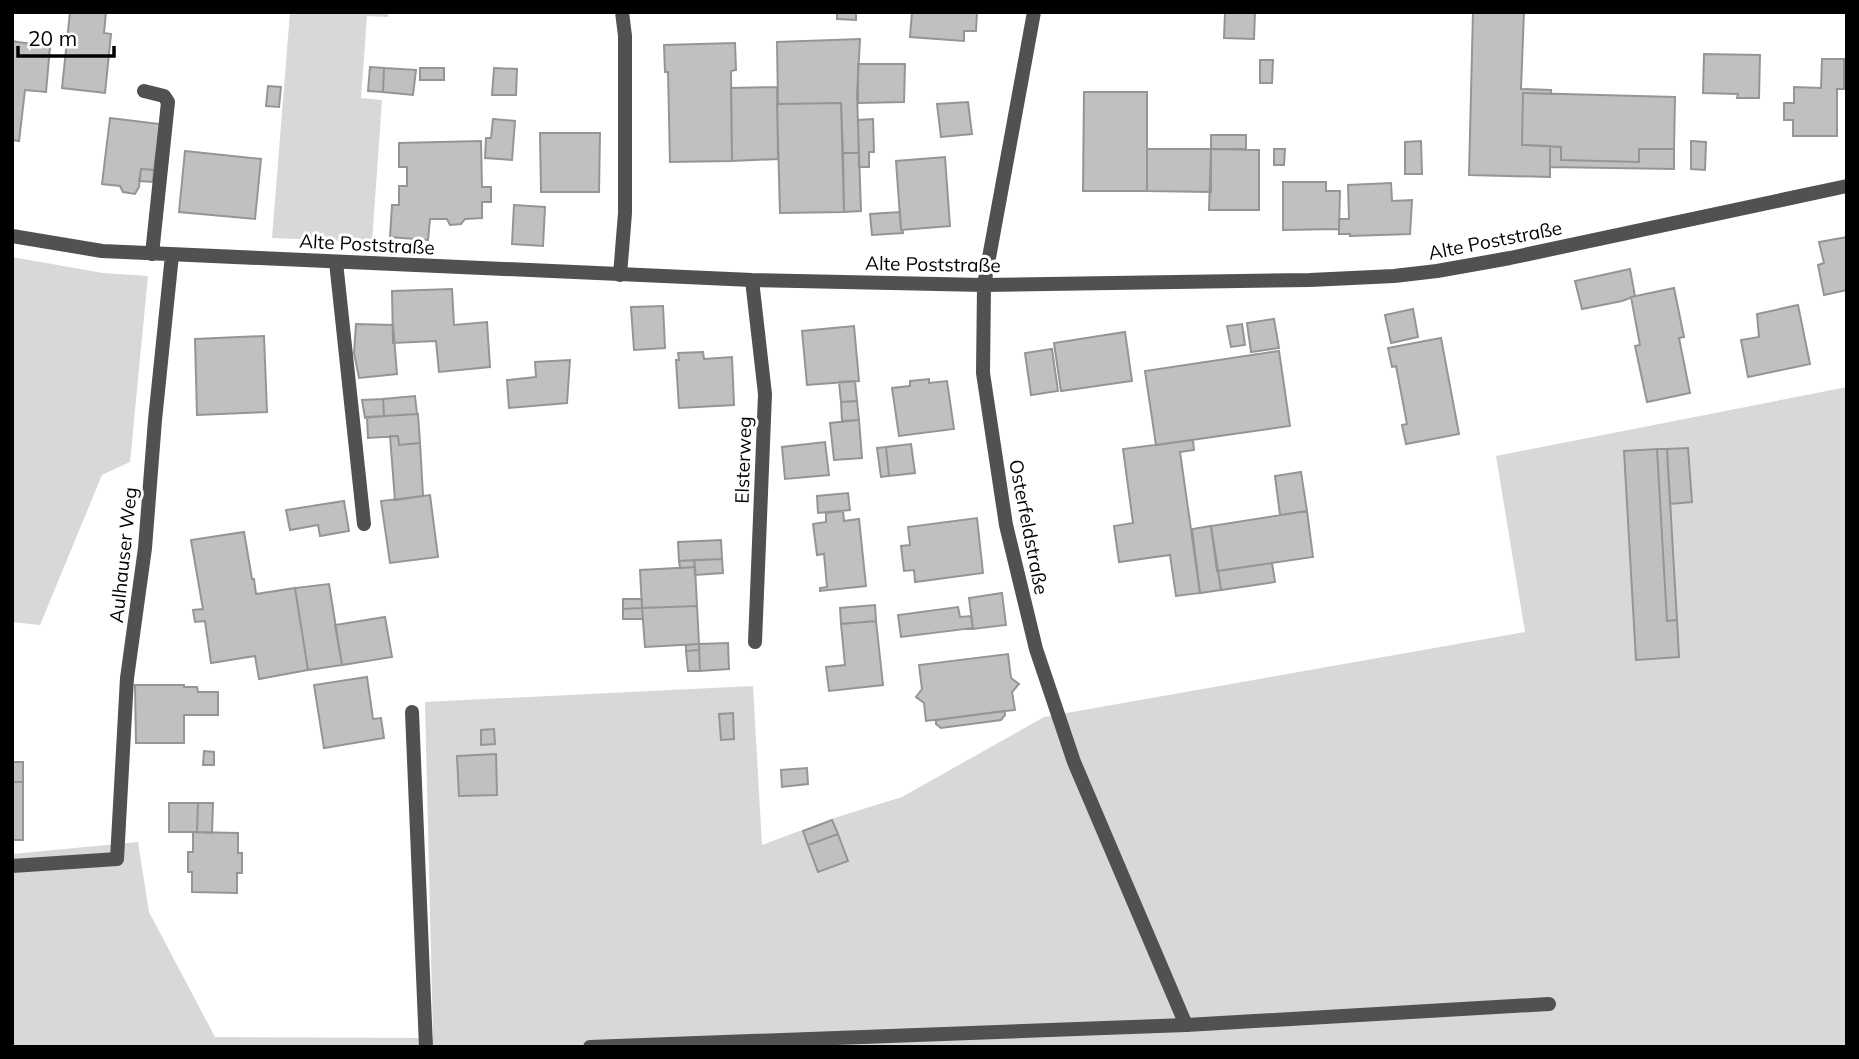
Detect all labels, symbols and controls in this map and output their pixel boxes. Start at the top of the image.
scale bar [18,14,114,58]
text: 20 m [28,25,77,51]
street label: Alte Poststraße [1426,215,1564,265]
street label: Alte Poststraße [299,228,435,260]
street label: Alte Poststraße [865,251,1001,277]
street label: Elsterweg [729,416,757,504]
street label: Osterfeldstraße [1004,457,1054,597]
street label: Aulhauser Weg [104,486,142,624]

